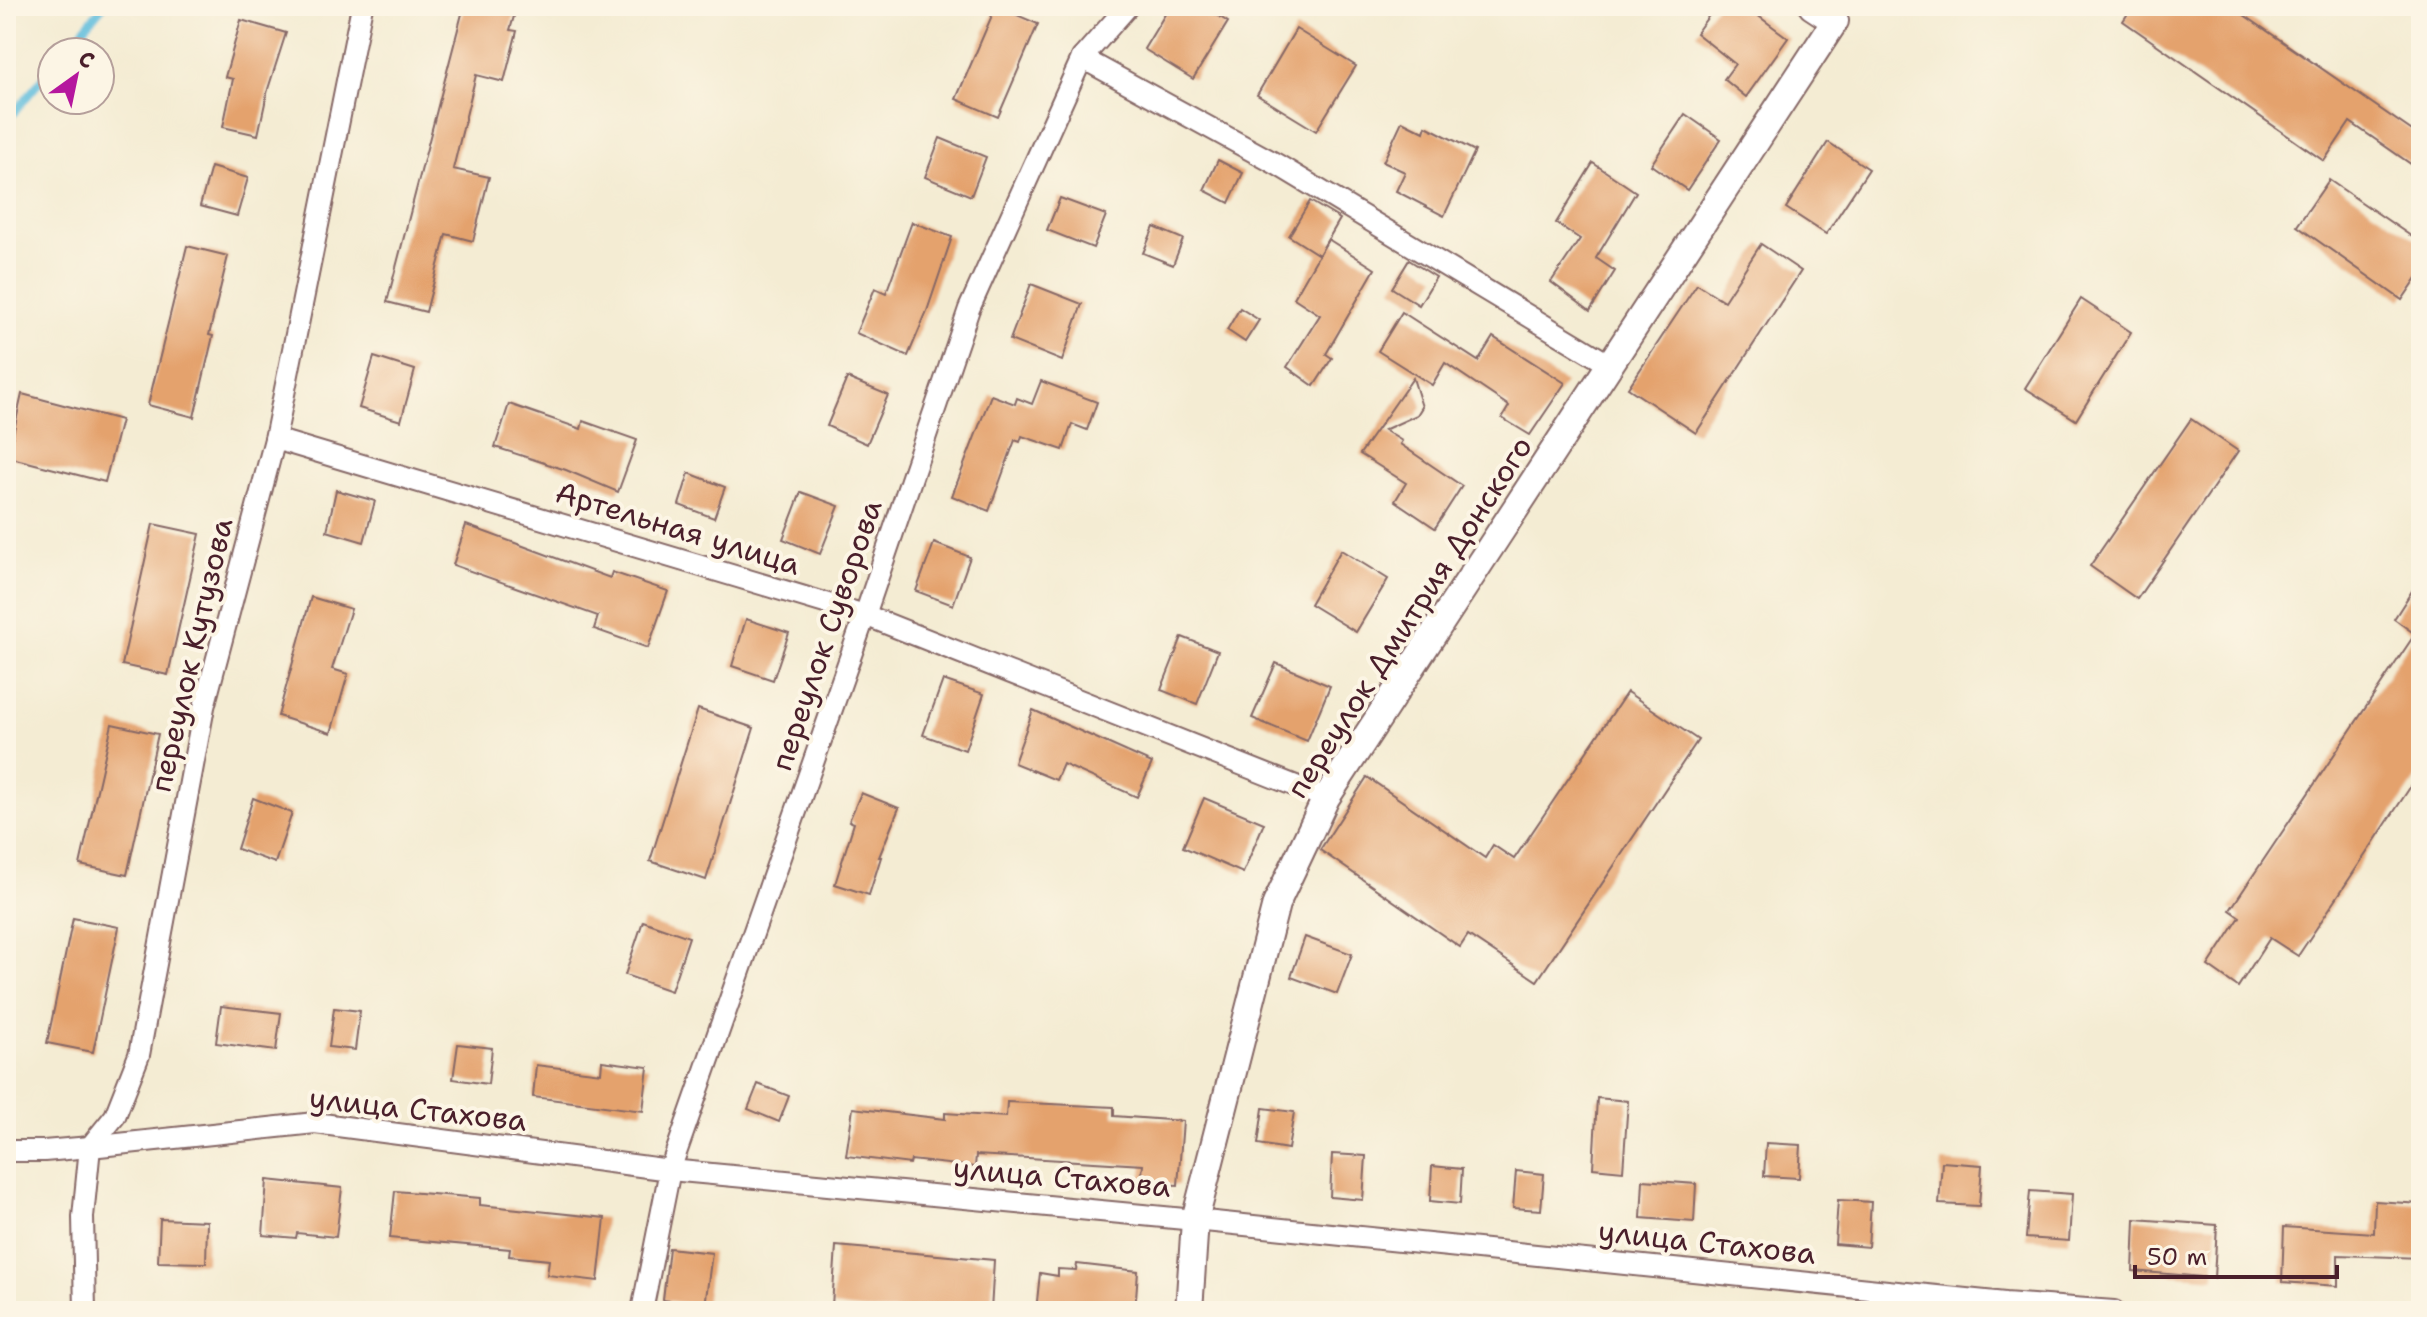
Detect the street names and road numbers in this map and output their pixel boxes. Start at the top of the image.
street label: переулок Дмитрия Донского [1276,428,1542,806]
street label: Артельная улица [551,471,806,585]
street label: переулок Суворова [760,494,892,776]
street label: переулок Кутузова [140,514,243,796]
street label: улица Стахова [307,1077,529,1141]
street label: улица Стахова [951,1147,1173,1207]
street label: улица Стахова [1596,1210,1818,1274]

